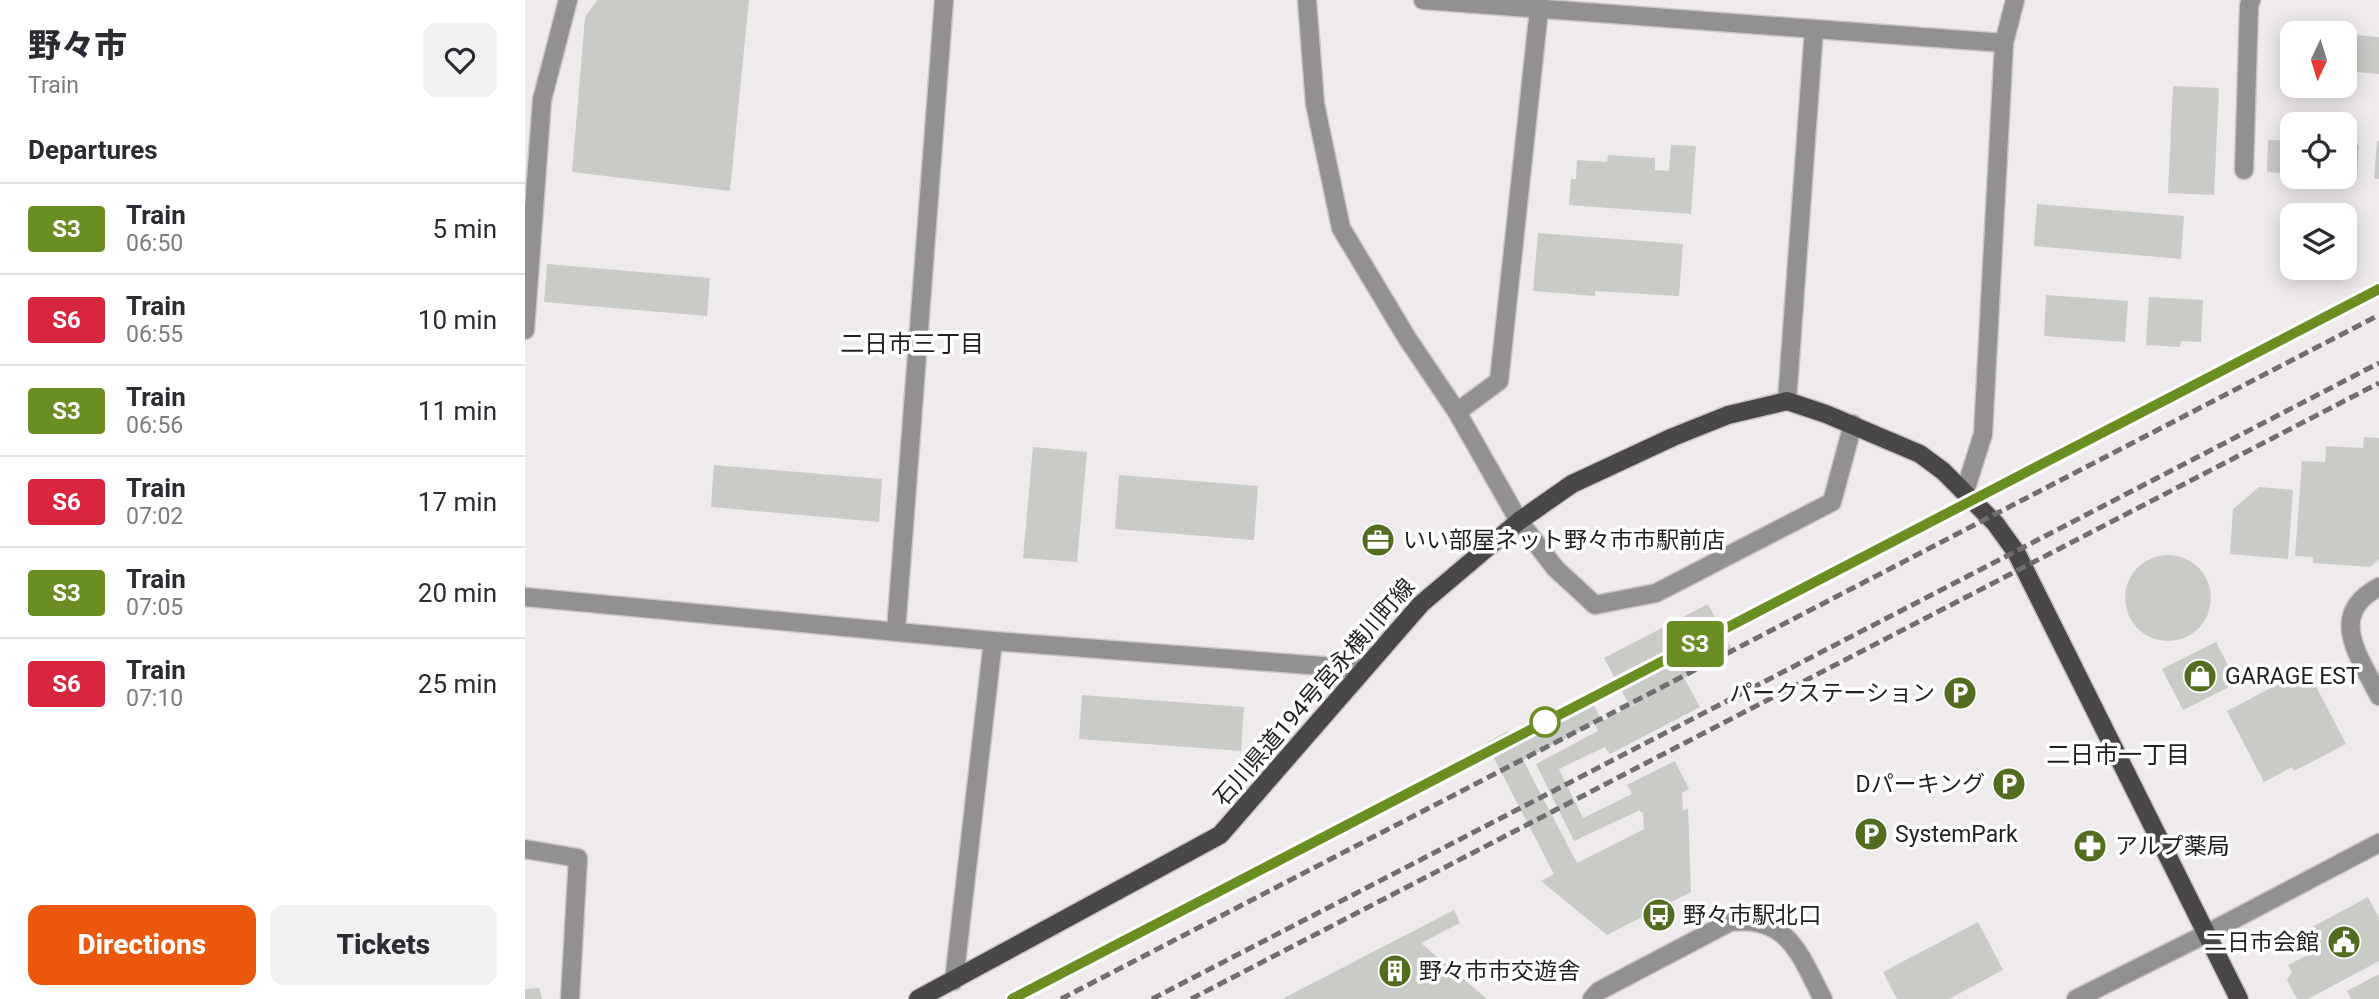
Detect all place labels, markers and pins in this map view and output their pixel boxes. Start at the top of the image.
office icon: いい部屋ネット野々市市駅前店 [1359,521,1397,559]
place label: いい部屋ネット野々市市駅前店 [1403,527,1725,554]
shop icon: GARAGE EST [2181,657,2219,695]
place label: GARAGE EST [2225,663,2360,690]
parking icon: パークステーション [1941,674,1979,712]
place label: パークステーション [1729,680,1935,707]
unlabelled marker [1530,707,1560,737]
parking icon: Dパーキング [1990,765,2028,803]
place label: Dパーキング [1856,771,1985,798]
parking icon: SystemPark [1852,815,1890,853]
place label: SystemPark [1895,821,2018,848]
pharmacy icon: アルプ薬局 [2071,827,2109,865]
place label: アルプ薬局 [2115,833,2230,860]
bus stop icon: 野々市駅北口 [1640,896,1678,934]
place label: 野々市駅北口 [1683,902,1821,929]
public building icon: 二日市会館 [2325,923,2363,961]
place label: 二日市会館 [2204,929,2319,956]
building icon: 野々市市交遊舎 [1376,952,1414,990]
place label: 野々市市交遊舎 [1419,958,1580,985]

